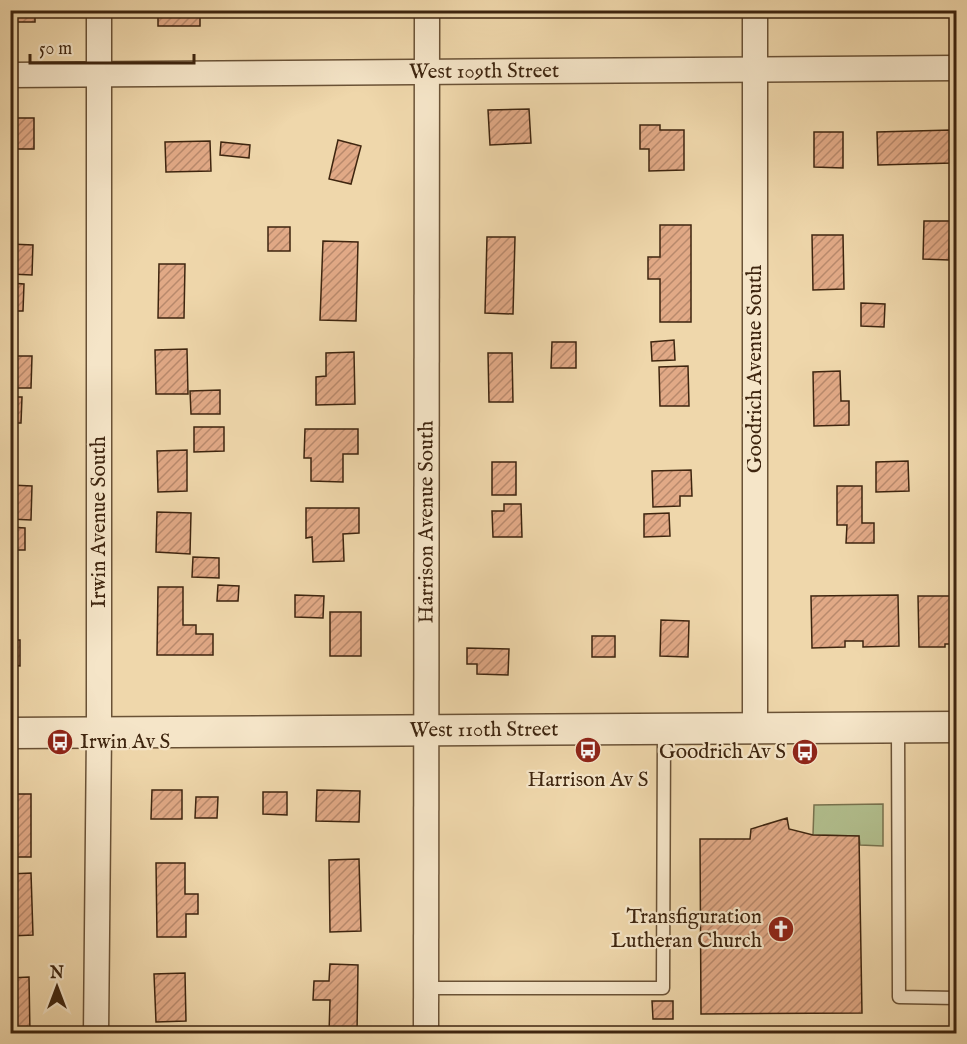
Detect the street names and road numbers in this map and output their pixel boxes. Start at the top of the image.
street label: West 109th Street [409,57,559,86]
street label: Goodrich Avenue South [742,265,769,473]
street label: Harrison Avenue South [413,421,440,623]
street label: Irwin Avenue South [86,436,113,608]
street label: West 110th Street [409,716,559,744]

